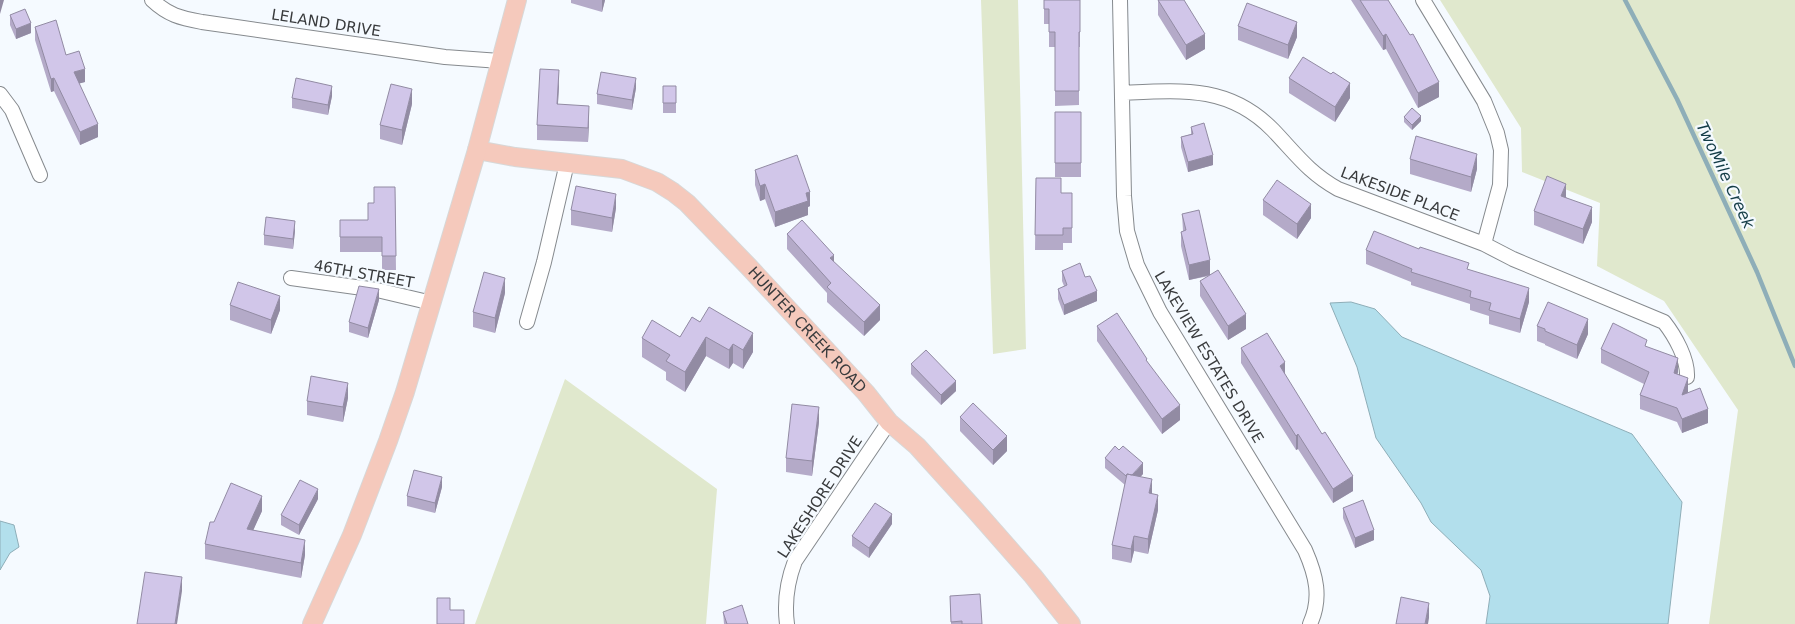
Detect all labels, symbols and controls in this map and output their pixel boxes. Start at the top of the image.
street label: LELAND DRIVE [270,5,382,41]
water label: TwoMile Creek [1692,119,1759,232]
street label: LAKESIDE PLACE [1338,163,1462,225]
street label: 46TH STREET [312,256,416,292]
street label: HUNTER CREEK ROAD [744,263,870,397]
street label: LAKEVIEW ESTATES DRIVE [1151,268,1267,446]
street label: LAKESHORE DRIVE [774,433,866,561]

